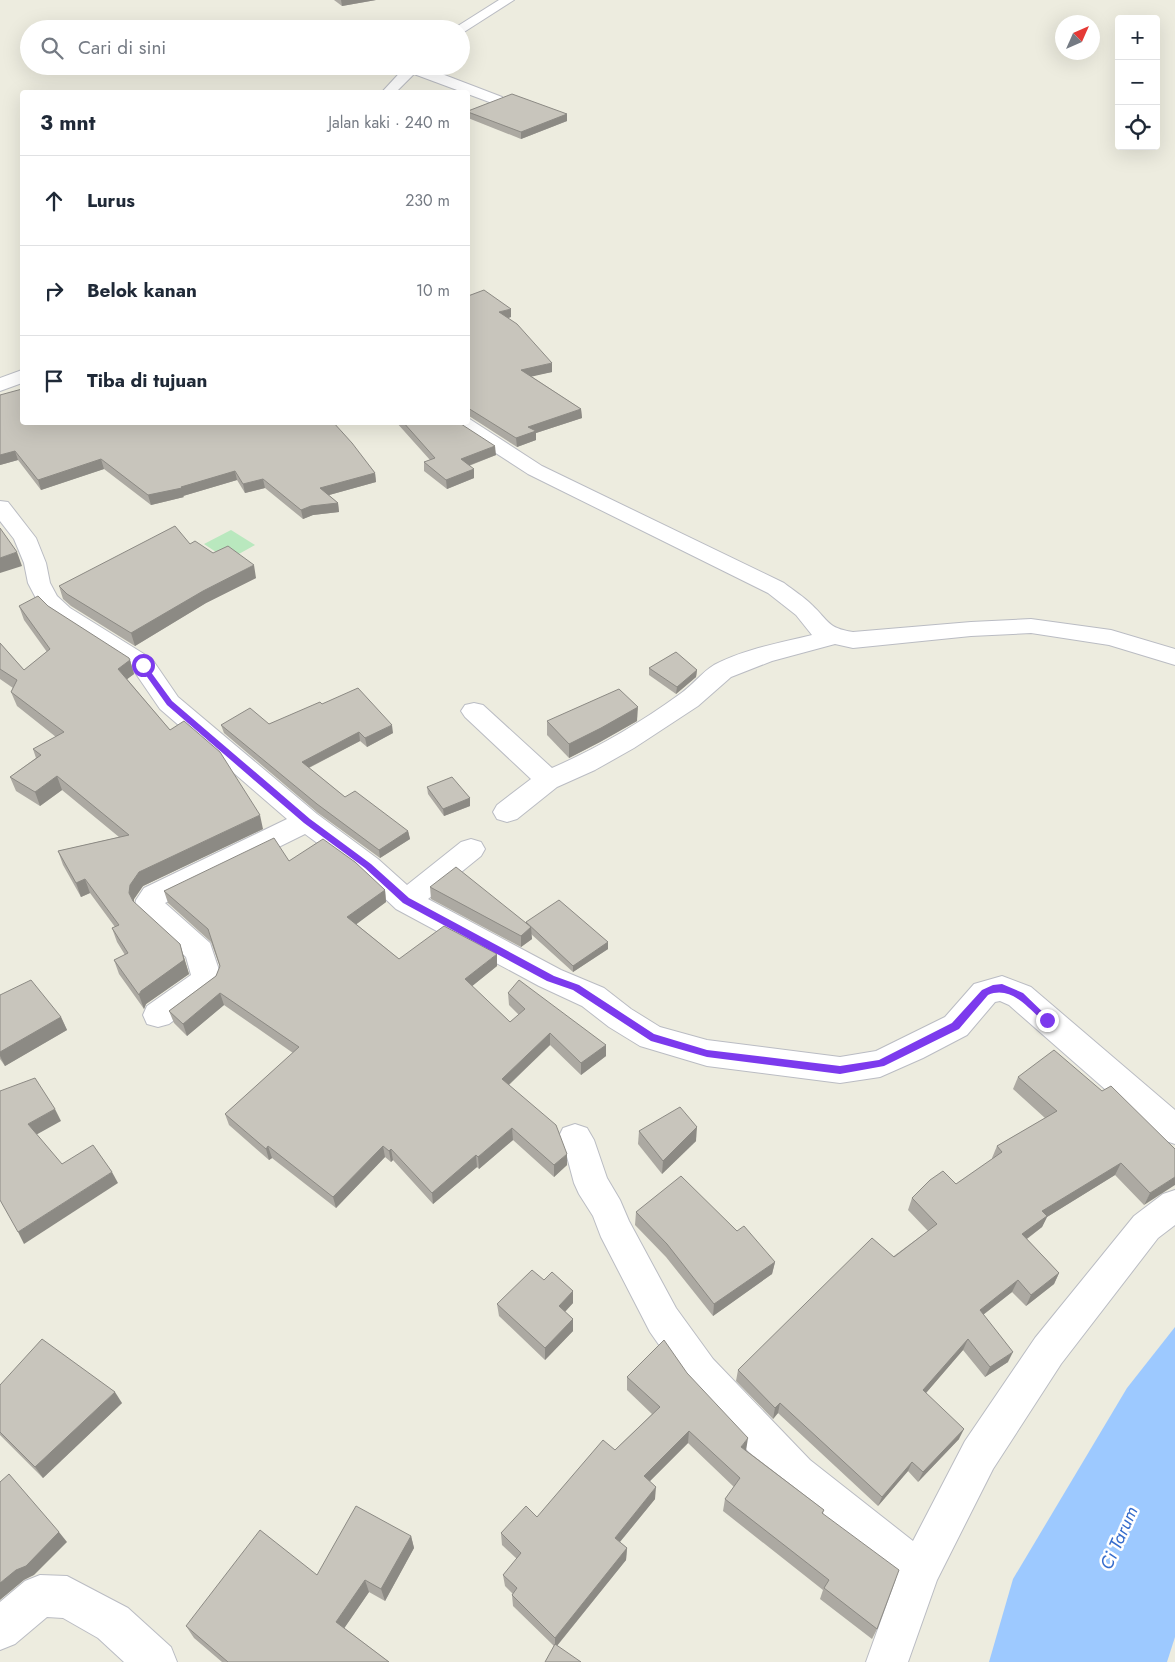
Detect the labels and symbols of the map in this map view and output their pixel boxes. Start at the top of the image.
north arrow [1055,15,1100,60]
route start [132,654,155,677]
route end [1036,1009,1059,1032]
water label: Ci Tarum [1094,1502,1144,1574]

